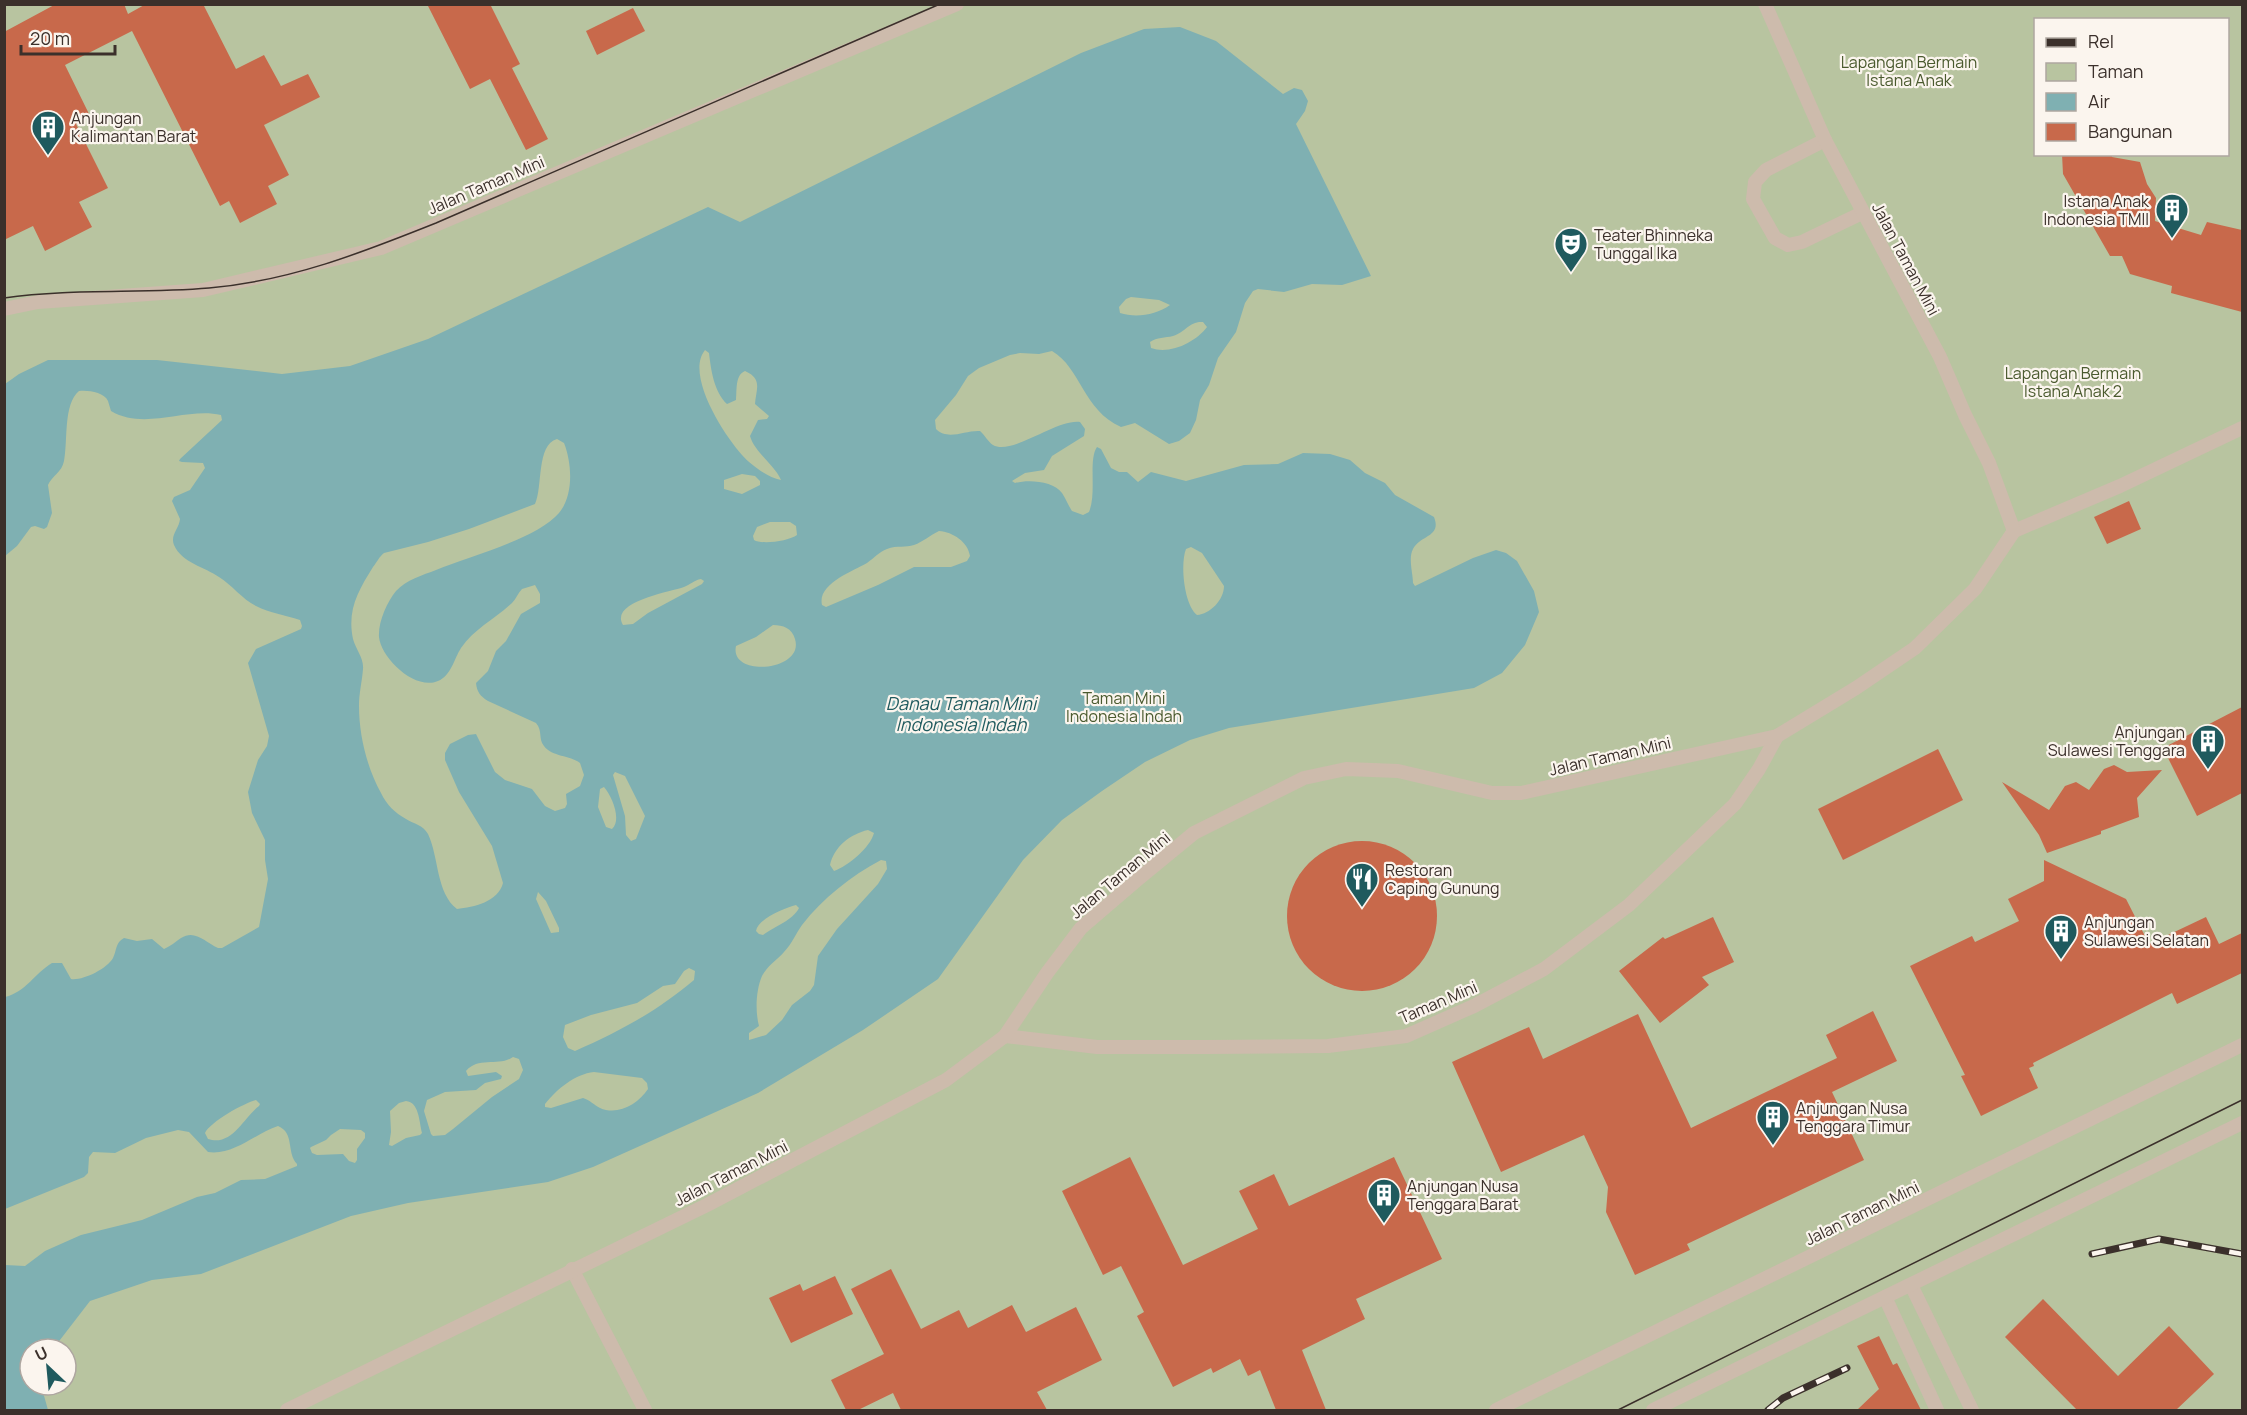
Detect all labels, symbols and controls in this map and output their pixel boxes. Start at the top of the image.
scale bar [21,18,116,56]
legend [2034,18,2229,156]
text: 20 m [30,26,70,50]
text: Rel [2088,29,2114,53]
park label: Lapangan Bermain Istana Anak [1841,51,1977,91]
text: Taman [2088,59,2143,83]
text: Air [2088,89,2111,113]
place label: Anjungan Kalimantan Barat [71,107,196,147]
building icon: Anjungan Kalimantan Barat [30,109,66,156]
text: Bangunan [2088,119,2172,143]
street label: Jalan Taman Mini [424,151,548,219]
place label: Istana Anak Indonesia TMII [2043,190,2150,230]
building icon: Istana Anak Indonesia TMII [2154,192,2190,239]
street label: Jalan Taman Mini [1867,199,1945,319]
place label: Teater Bhinneka Tunggal Ika [1594,224,1713,264]
theatre icon: Teater Bhinneka Tunggal Ika [1553,226,1589,273]
park label: Lapangan Bermain Istana Anak 2 [2005,362,2141,402]
park label: Taman Mini Indonesia Indah [1066,687,1182,727]
water label: Danau Taman Mini Indonesia Indah [886,691,1039,736]
place label: Anjungan Sulawesi Tenggara [2048,721,2185,761]
building icon: Anjungan Sulawesi Tenggara [2190,723,2226,770]
street label: Jalan Taman Mini [1547,731,1673,781]
street label: Jalan Taman Mini [1065,827,1175,923]
place label: Restoran Caping Gunung [1385,859,1500,899]
restaurant icon: Restoran Caping Gunung [1344,861,1380,908]
place label: Anjungan Sulawesi Selatan [2084,911,2209,951]
building icon: Anjungan Sulawesi Selatan [2043,913,2079,960]
street label: Taman Mini [1396,976,1480,1028]
place label: Anjungan Nusa Tenggara Timur [1796,1097,1911,1137]
building icon: Anjungan Nusa Tenggara Timur [1755,1099,1791,1146]
street label: Jalan Taman Mini [671,1135,791,1211]
place label: Anjungan Nusa Tenggara Barat [1407,1175,1519,1215]
street label: Jalan Taman Mini [1801,1176,1923,1250]
building icon: Anjungan Nusa Tenggara Barat [1366,1177,1402,1224]
north arrow [18,1337,78,1397]
text: U [31,1341,51,1366]

